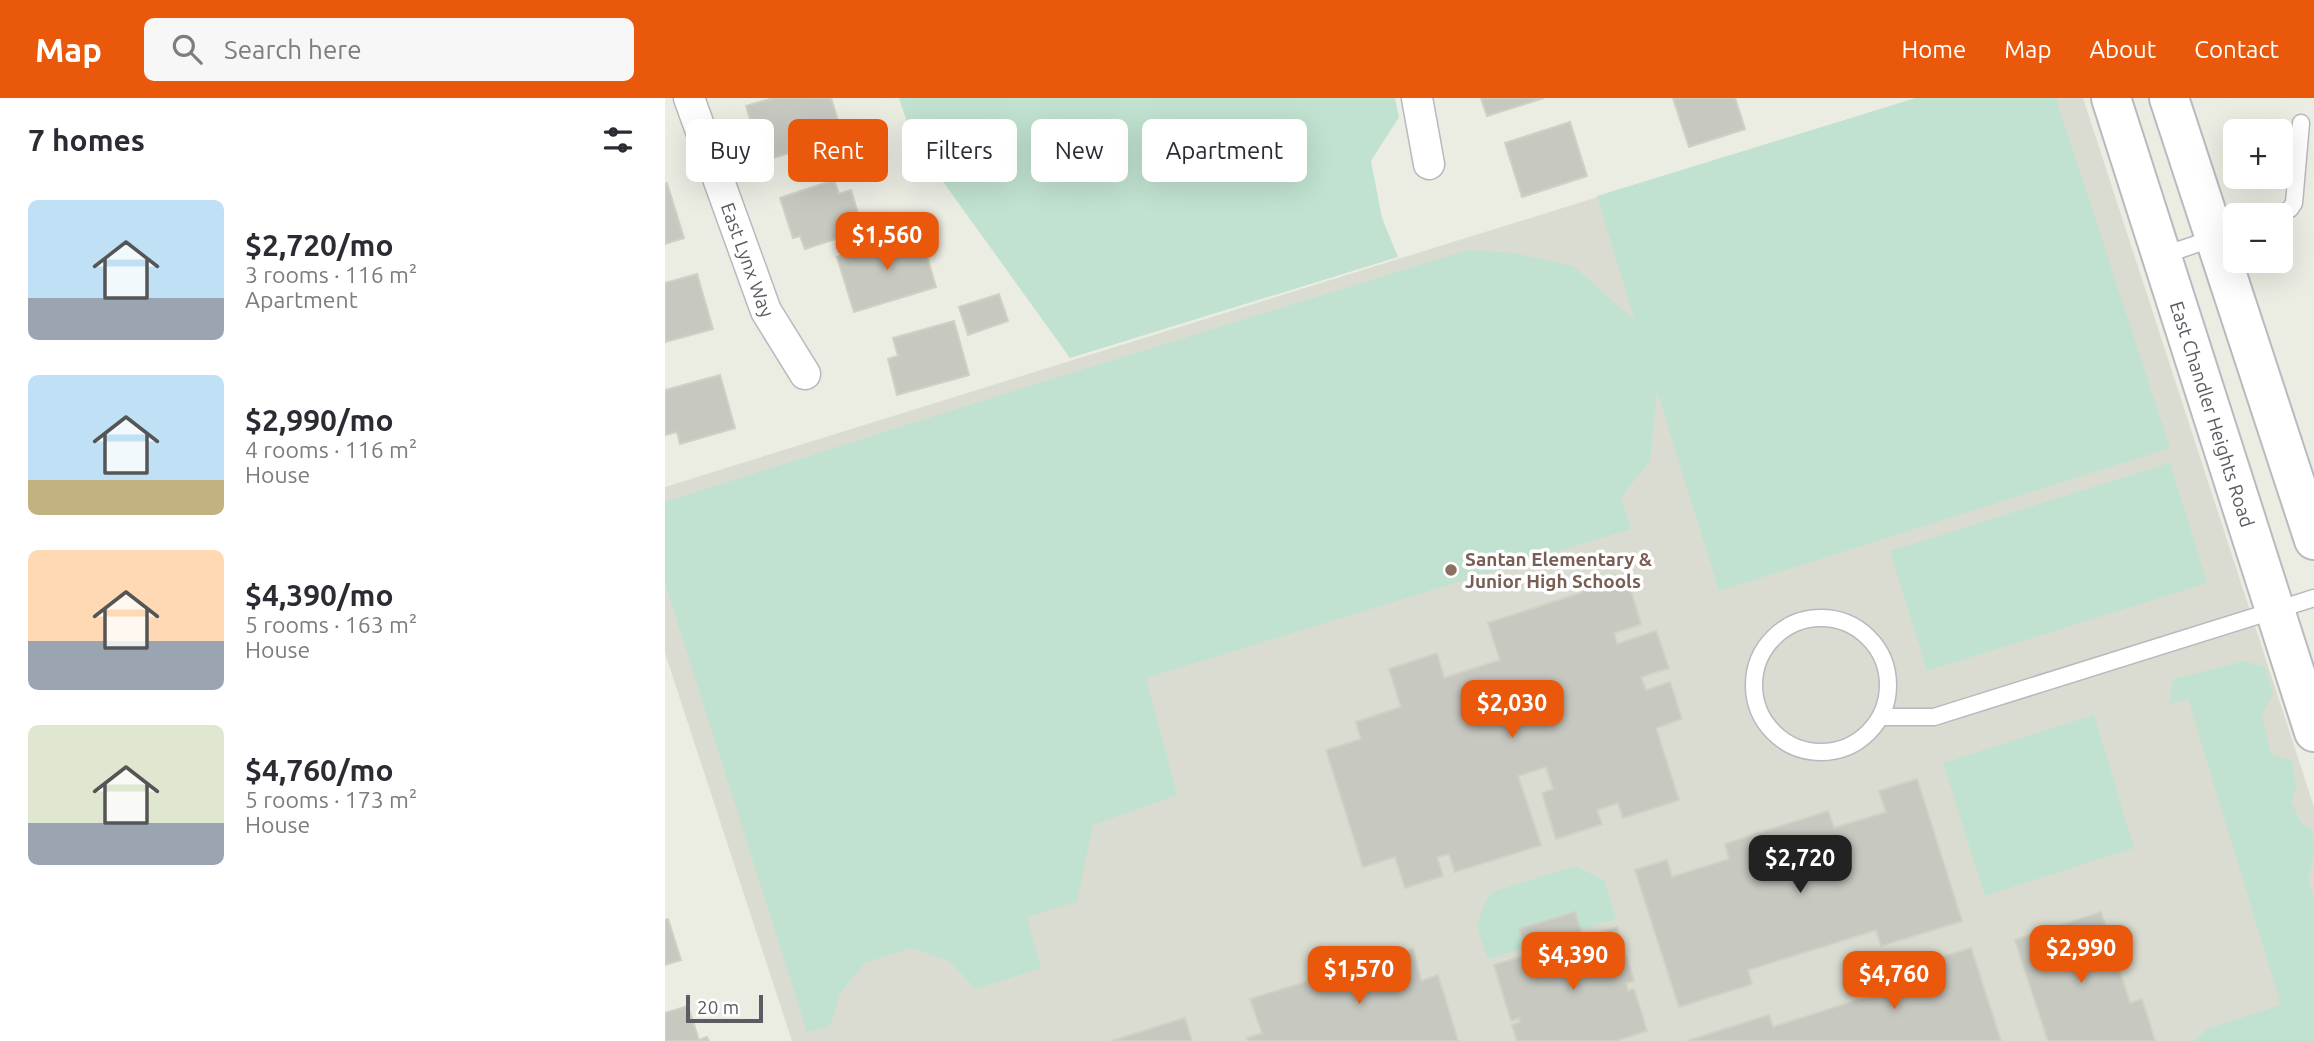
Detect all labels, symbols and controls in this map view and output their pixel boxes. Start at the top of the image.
search box [144,18,634,81]
icon: search [168,30,206,68]
text: Map [35,31,102,68]
text: Search here [224,35,362,64]
text: Home [1901,36,1966,63]
text: Map [2004,36,2051,63]
text: About [2089,36,2156,63]
text: Contact [2194,36,2279,63]
chip: Buy [686,119,774,182]
chip: Rent [788,119,888,182]
chip: Filters [902,119,1017,182]
chip: New [1031,119,1128,182]
chip: Apartment [1142,119,1307,182]
map controls [2223,119,2293,273]
button: + [2223,119,2293,189]
icon: filters [599,121,637,159]
text: 7 homes [28,123,145,157]
street label: East Lynx Way [717,200,778,322]
button: − [2223,203,2293,273]
pin: $1,560 [830,212,944,272]
text: $1,560 [852,222,922,247]
icon: home [84,228,168,312]
text: $2,720/mo [245,228,394,262]
text: 3 rooms · 116 m² [245,262,417,287]
text: Apartment [245,287,358,312]
street label: East Chandler Heights Road [2166,298,2259,530]
icon: home [84,403,168,487]
text: $2,990/mo [245,403,394,437]
text: 4 rooms · 116 m² [245,437,417,462]
text: House [245,462,310,487]
place label: Santan Elementary & Junior High Schools [1465,548,1652,592]
marker: Santan Elementary & Junior High Schools [1443,562,1459,578]
icon: home [84,578,168,662]
text: $4,390/mo [245,578,394,612]
text: 5 rooms · 163 m² [245,612,417,637]
text: House [245,637,310,662]
pin: $2,030 [1455,680,1569,740]
text: $2,030 [1477,690,1547,715]
icon: home [84,753,168,837]
text: $4,760/mo [245,753,394,787]
text: 5 rooms · 173 m² [245,787,417,812]
text: House [245,812,310,837]
pin: $2,720 [1743,836,1857,895]
text: $2,720 [1765,845,1835,870]
pin: $2,990 [2024,926,2138,985]
pin: $4,390 [1516,932,1630,992]
text: $2,990 [2046,935,2116,960]
text: $4,390 [1538,942,1608,967]
pin: $1,570 [1302,946,1416,1006]
pin: $4,760 [1837,951,1951,1011]
text: $1,570 [1324,956,1394,981]
text: $4,760 [1859,961,1929,986]
scale bar [686,992,763,1024]
text: 20 m [697,996,739,1018]

